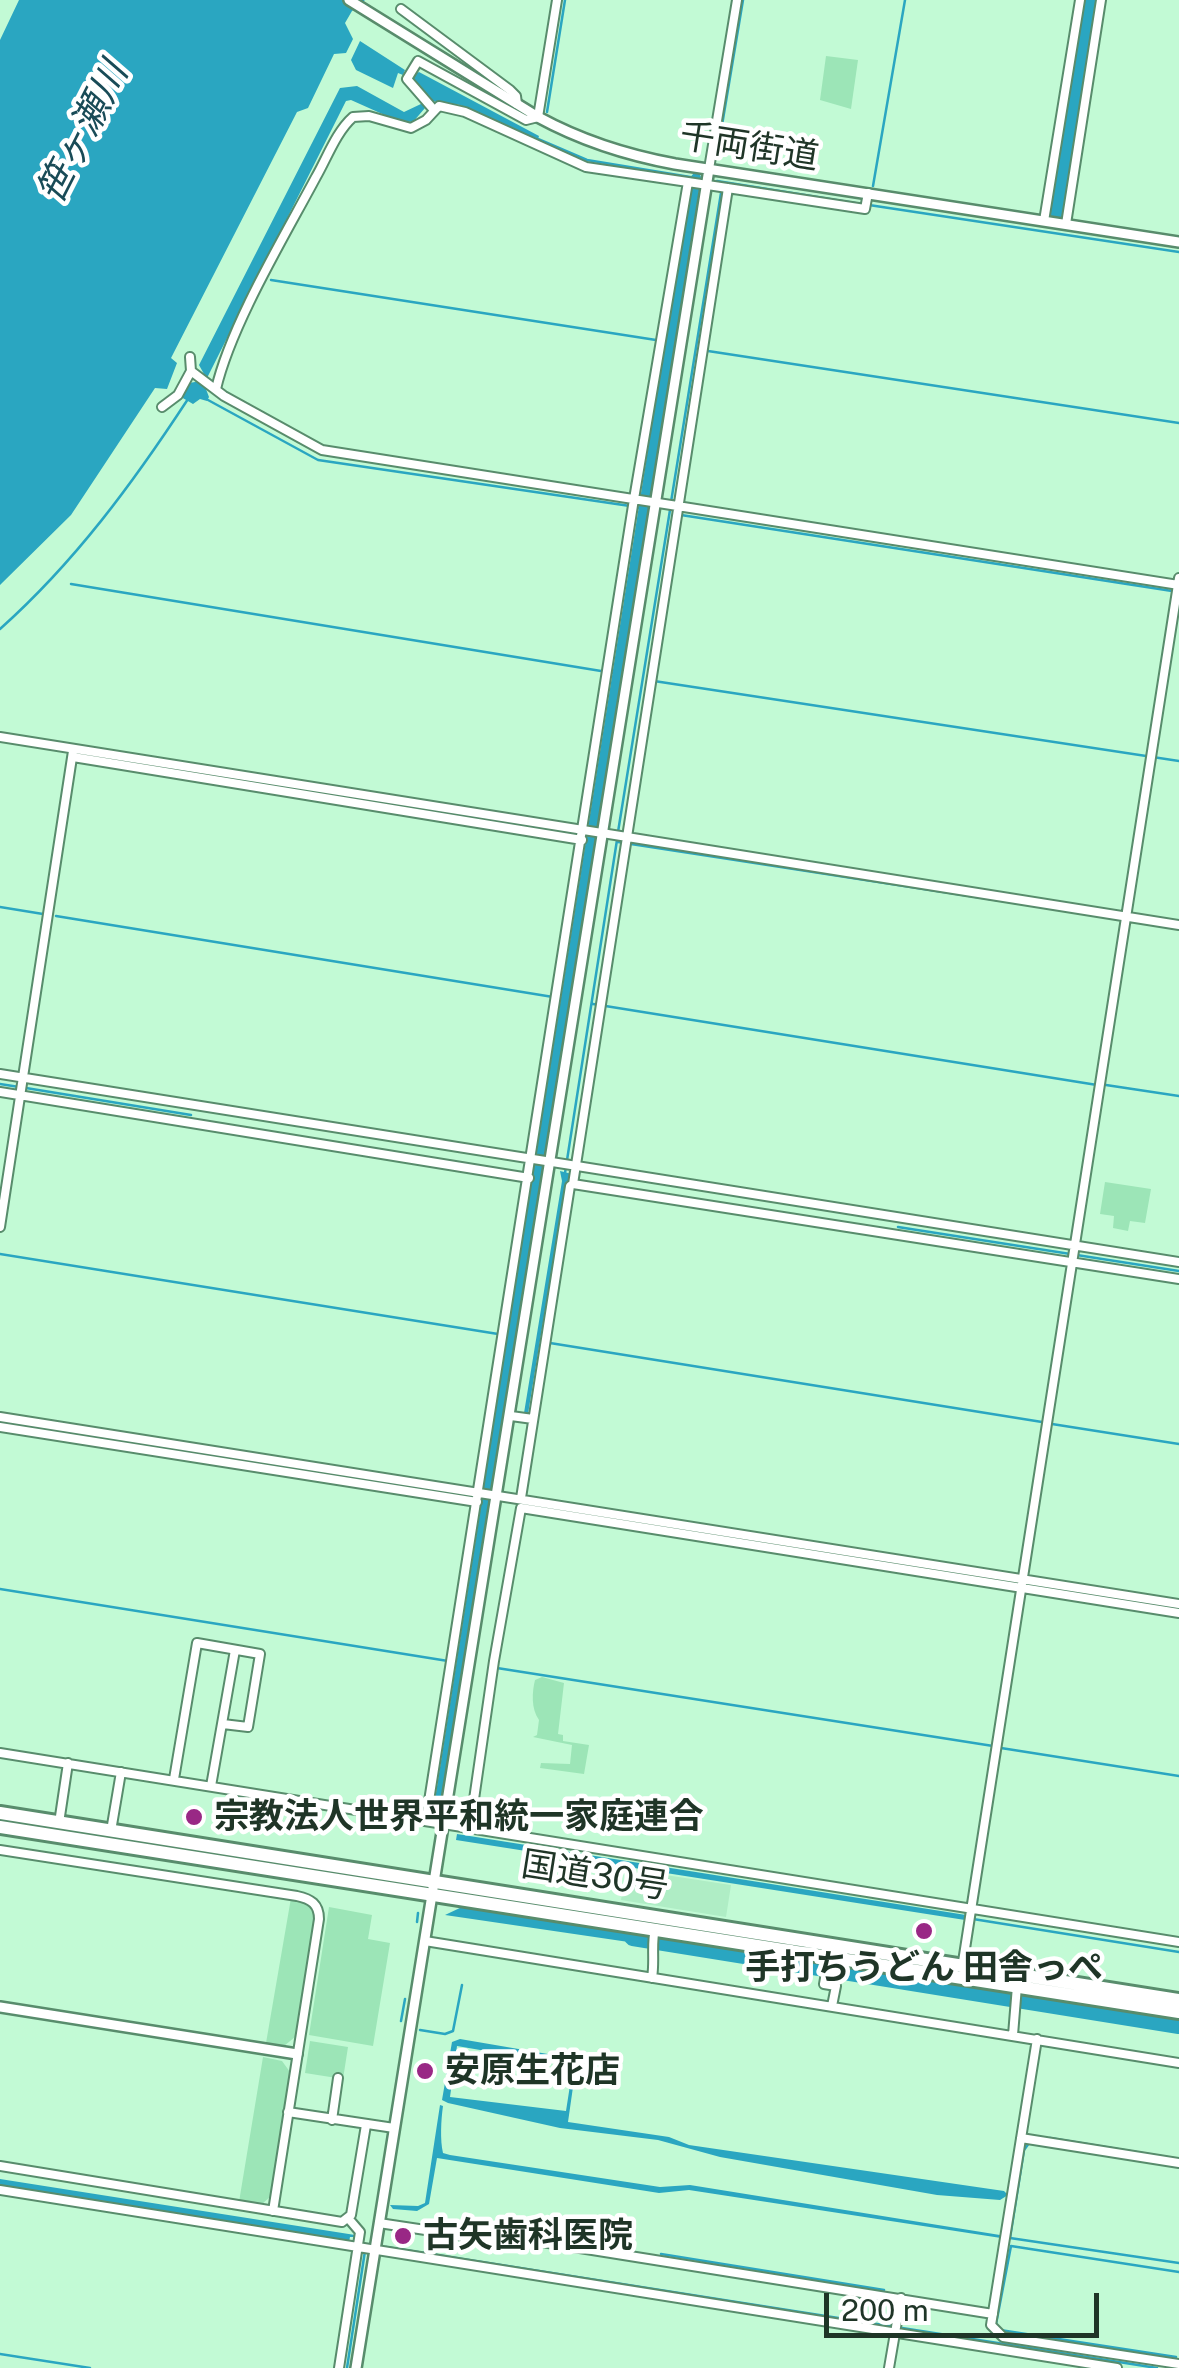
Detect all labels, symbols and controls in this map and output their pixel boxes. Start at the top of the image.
water label: 笹ヶ瀬川 [28,55,138,211]
street label: 千両街道 [677,115,821,179]
place label: 宗教法人世界平和統一家庭連合 [214,1796,704,1838]
marker: 宗教法人世界平和統一家庭連合 [183,1806,205,1828]
street label: 国道30号 [519,1844,671,1908]
marker: 手打ちうどん 田舎っぺ [913,1920,935,1942]
place label: 手打ちうどん 田舎っぺ [745,1947,1103,1989]
place label: 安原生花店 [445,2050,620,2092]
marker: 安原生花店 [414,2060,436,2082]
place label: 古矢歯科医院 [423,2215,633,2257]
marker: 古矢歯科医院 [392,2225,414,2247]
scale bar [829,2273,1104,2335]
text: 200 m [841,2292,929,2328]

